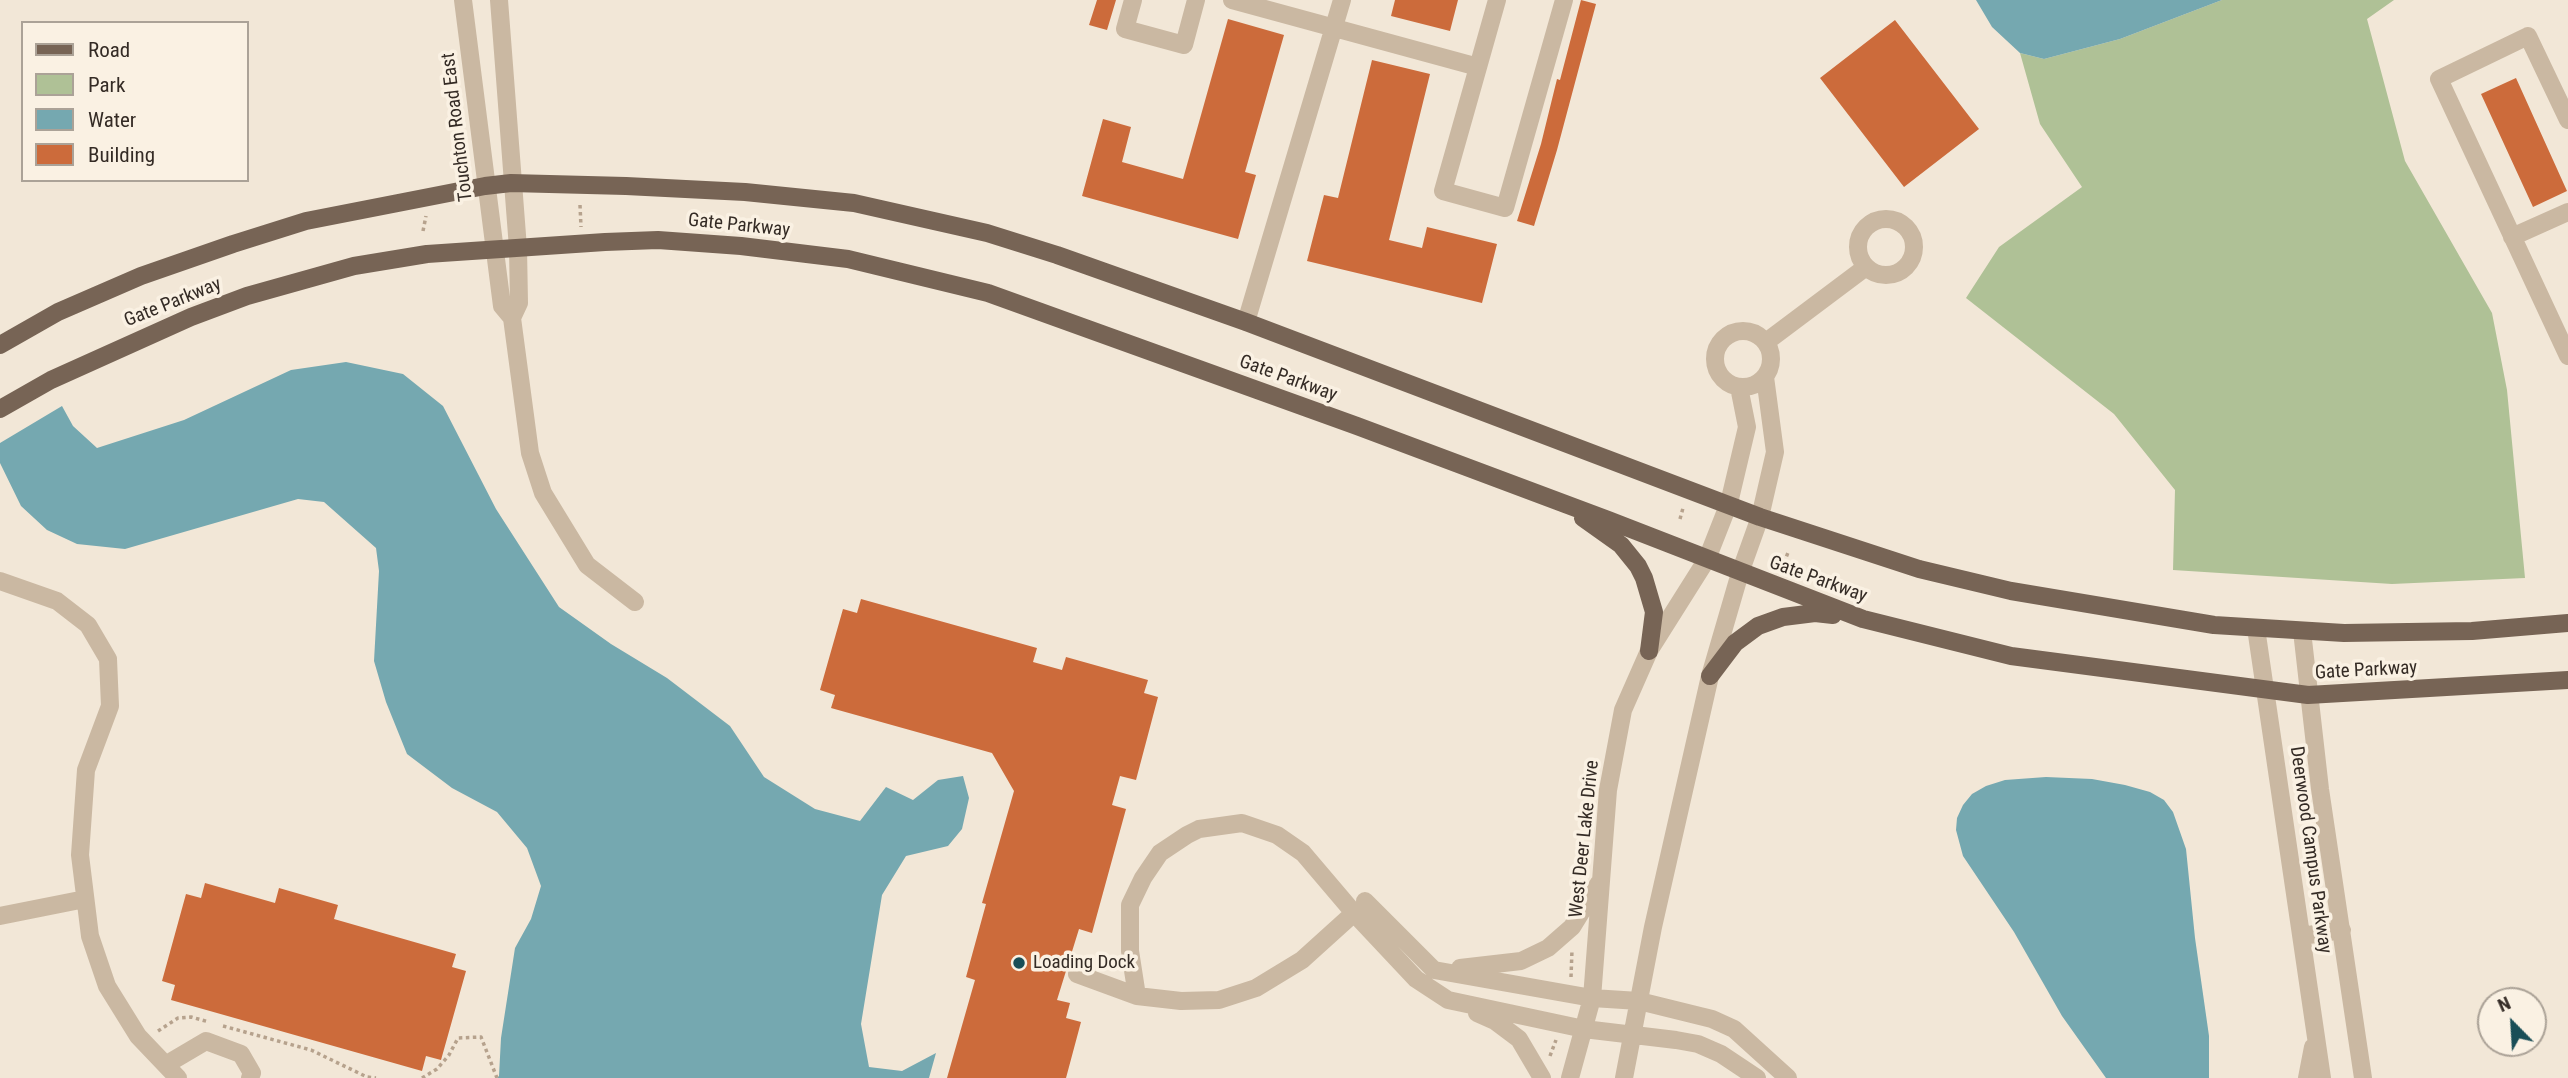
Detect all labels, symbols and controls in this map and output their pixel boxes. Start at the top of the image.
legend [21,21,248,182]
text: Road [88,38,130,62]
street label: Touchton Road East [438,51,478,203]
text: Park [88,73,125,97]
text: Water [88,108,136,132]
text: Building [88,143,155,167]
street label: Gate Parkway [687,209,791,243]
street label: Gate Parkway [121,273,225,333]
street label: Gate Parkway [1236,351,1340,407]
street label: Gate Parkway [1766,552,1870,608]
street label: Gate Parkway [2314,657,2418,685]
street label: Deerwood Campus Parkway [2284,745,2336,955]
street label: West Deer Lake Drive [1565,759,1605,919]
place label: Loading Dock [1033,952,1135,974]
marker: Loading Dock [1011,955,1027,971]
north arrow [2477,987,2547,1057]
text: N [2494,991,2514,1017]

